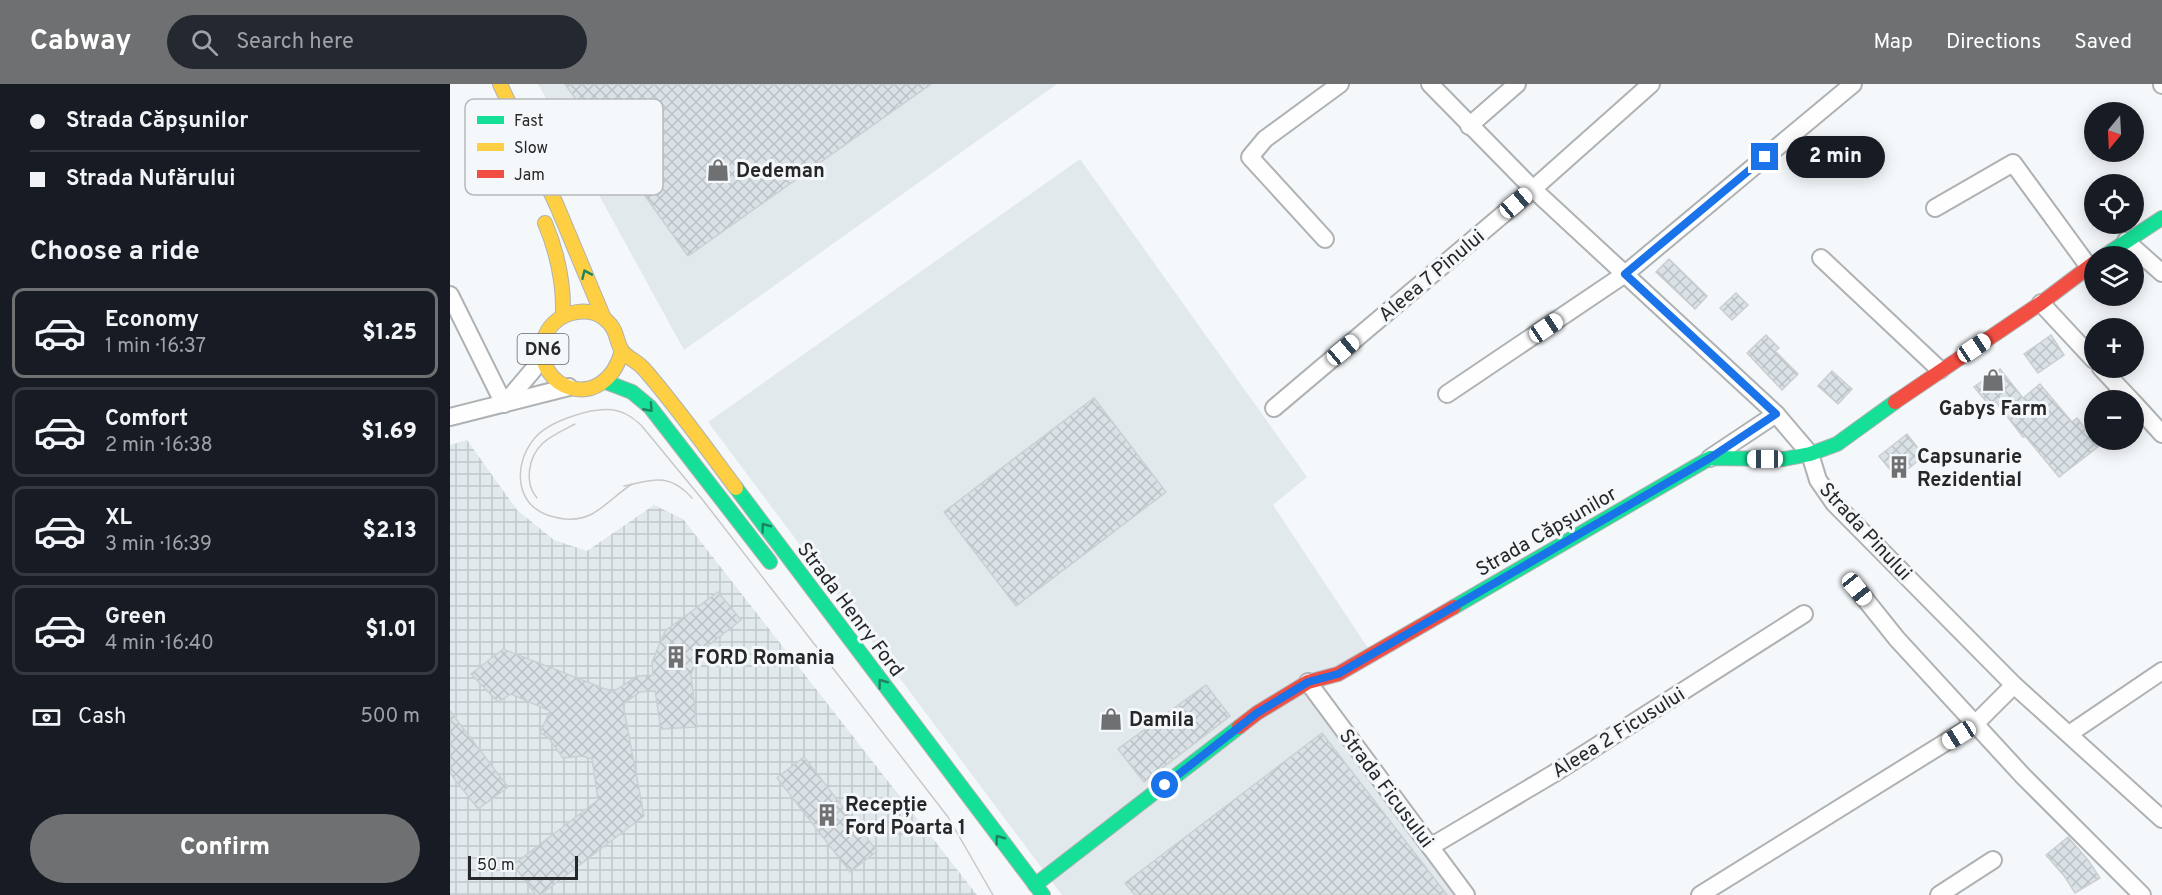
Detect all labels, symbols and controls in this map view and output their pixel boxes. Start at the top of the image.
search box [167,15,587,69]
text: Cabway [30,24,131,60]
icon: search [188,26,221,59]
text: Search here [236,29,354,56]
text: Map [1873,29,1913,56]
text: Directions [1946,29,2041,56]
text: Saved [2074,29,2132,56]
legend [465,99,663,195]
north arrow [2084,102,2144,162]
map controls [2084,102,2144,450]
text: Strada Căpșunilor [66,108,248,135]
text: Fast [514,112,544,132]
callout: 2 min [1786,136,1885,178]
text: Slow [514,139,548,159]
route end [1751,143,1778,170]
text: 2 min [1809,144,1862,170]
shop icon: Dedeman [705,157,731,183]
place label: Dedeman [736,159,825,185]
text: Strada Nufărului [66,166,236,193]
text: Jam [514,166,545,186]
button: locate [2084,174,2144,234]
car [1496,185,1536,221]
street label: Aleea 7 Pinului [1374,224,1491,329]
text: Choose a ride [30,235,200,269]
button: layers [2084,246,2144,306]
one-way arrow [581,270,593,281]
icon: car [33,306,87,360]
text: Economy [105,307,199,334]
car [1526,310,1566,346]
button: + [2084,318,2144,378]
text: $1.25 [362,320,417,347]
car [1954,330,1994,366]
car [1323,332,1363,368]
text: 1 min · 16:37 [105,334,206,360]
road number: DN6 [518,334,568,364]
shop icon: Gabys Farm [1980,367,2006,393]
button: − [2084,390,2144,450]
place label: Gabys Farm [1939,397,2047,423]
one-way arrow [642,401,653,411]
icon: car [33,405,87,459]
text: Comfort [105,406,188,433]
text: $1.69 [361,419,417,446]
text: 2 min · 16:38 [105,433,213,459]
place label: Capsunarie Rezidential [1917,445,2022,494]
car [1747,450,1783,468]
building icon: Capsunarie Rezidential [1886,454,1912,480]
street label: Strada Pinului [1812,478,1917,587]
street label: Strada Căpșunilor [1472,482,1622,584]
icon: car [33,504,87,558]
text: XL [105,505,132,532]
text: $2.13 [363,518,417,545]
one-way arrow [761,522,772,533]
text: 3 min · 16:39 [105,532,212,558]
street label: Strada Henry Ford [790,538,909,683]
car [1839,569,1875,609]
icon: car [33,603,87,657]
text: Green [105,604,167,631]
text: $1.01 [365,617,417,644]
text: 4 min · 16:40 [105,631,214,657]
building icon: FORD Romania [663,644,689,670]
place label: FORD Romania [694,646,835,672]
one-way arrow [878,678,889,689]
street label: Aleea 2 Ficusului [1548,682,1690,785]
icon: cash [30,701,63,734]
text: Cash [78,704,127,731]
text: 500 m [360,704,420,730]
shop icon: Damila [1098,706,1124,732]
place label: Damila [1129,708,1194,734]
car [1939,718,1979,752]
street label: Strada Ficusului [1332,724,1439,854]
route start [1151,771,1178,798]
place label: Recepție Ford Poarta 1 [845,793,966,842]
building icon: Recepție Ford Poarta 1 [814,802,840,828]
button: Confirm [30,814,420,883]
one-way arrow [996,834,1007,845]
scale bar [468,853,578,880]
text: 50 m [477,856,515,876]

